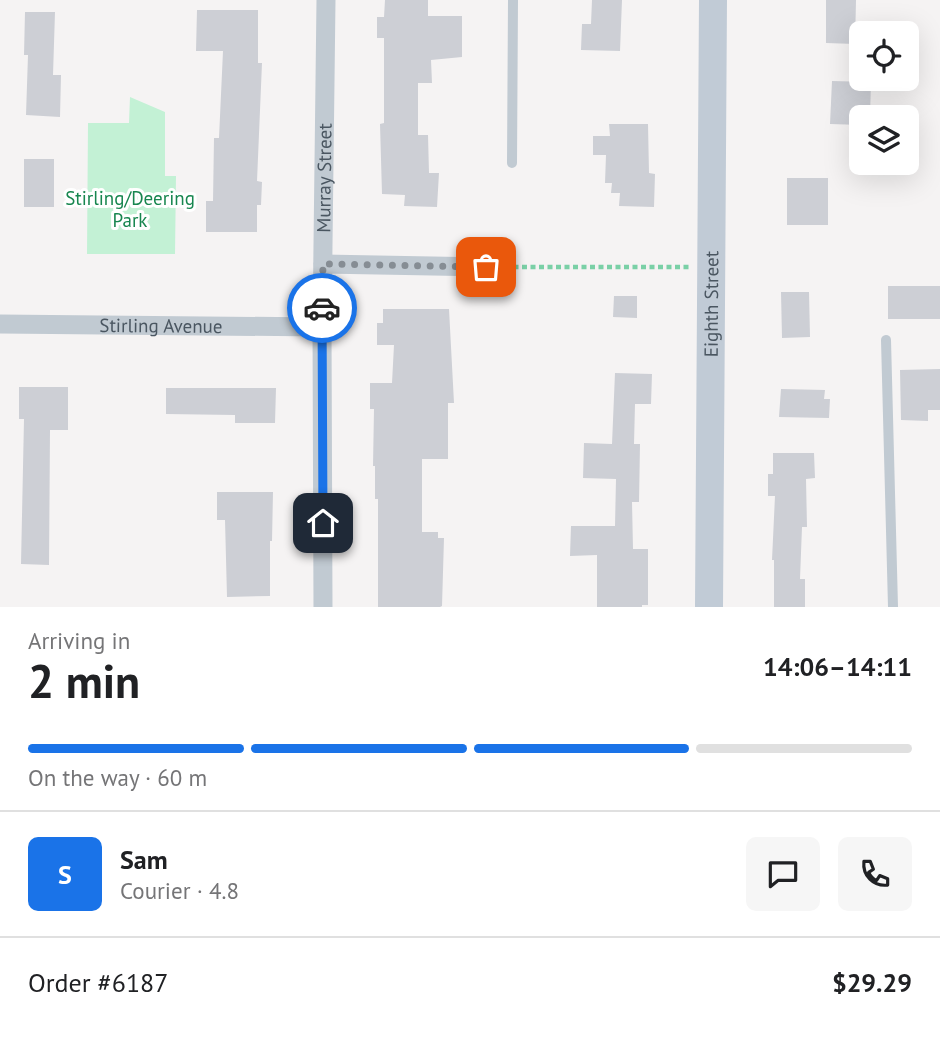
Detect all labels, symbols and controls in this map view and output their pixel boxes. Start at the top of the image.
map controls [849,21,919,175]
button: locate [849,21,919,91]
button: layers [849,105,919,175]
street label: Murray Street [311,123,336,233]
park label: Stirling/Deering Park [65,186,195,232]
pin [456,237,516,297]
icon: bag [467,248,505,286]
street label: Eighth Street [699,250,723,357]
courier [287,273,357,343]
icon: car [303,289,341,327]
street label: Stirling Avenue [99,313,223,338]
pin [293,493,353,553]
icon: home [304,504,342,542]
text: Arriving in [28,626,130,655]
text: 14:06–14:11 [763,650,912,683]
text: 2 min [28,651,140,711]
text: On the way · 60 m [28,763,207,792]
button: chat [746,837,820,911]
button: phone [838,837,912,911]
text: Sam [120,843,168,876]
text: S [58,858,72,891]
text: Courier · 4.8 [120,876,239,905]
text: Order #6187 [28,966,168,999]
text: $29.29 [832,966,912,999]

